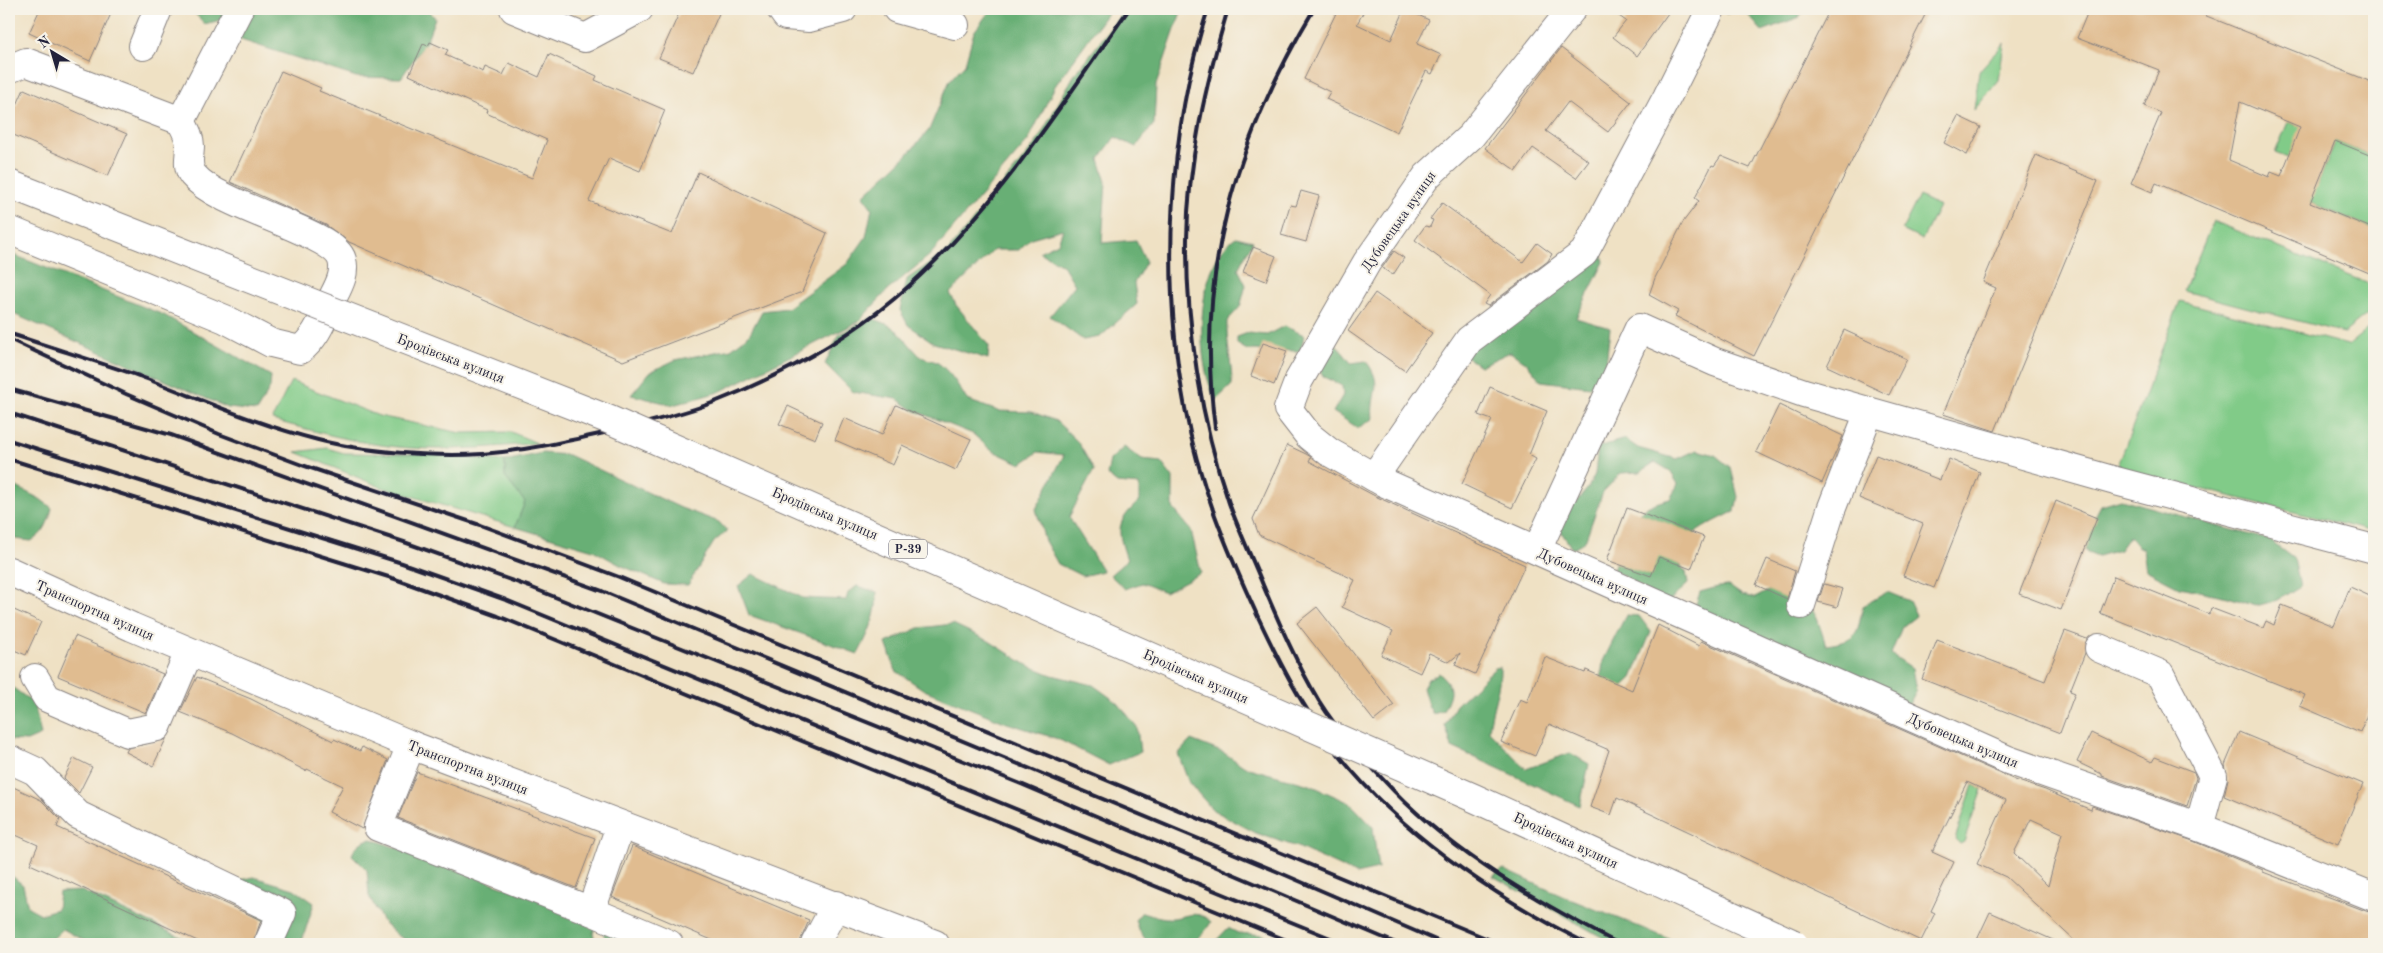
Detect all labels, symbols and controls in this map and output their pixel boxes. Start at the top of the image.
north arrow [28,28,78,78]
text: N [36,34,53,51]
street label: Дубовецька вулиця [1359,169,1439,274]
street label: Бродівська вулиця [395,332,506,386]
street label: Бродівська вулиця [770,485,880,543]
road number: Р-39 [889,540,927,558]
street label: Дубовецька вулиця [1535,546,1650,608]
street label: Транспортна вулиця [33,579,156,643]
street label: Бродівська вулиця [1141,647,1250,706]
street label: Дубовецька вулиця [1905,711,2020,771]
street label: Транспортна вулиця [405,738,530,797]
street label: Бродівська вулиця [1511,811,1620,871]

